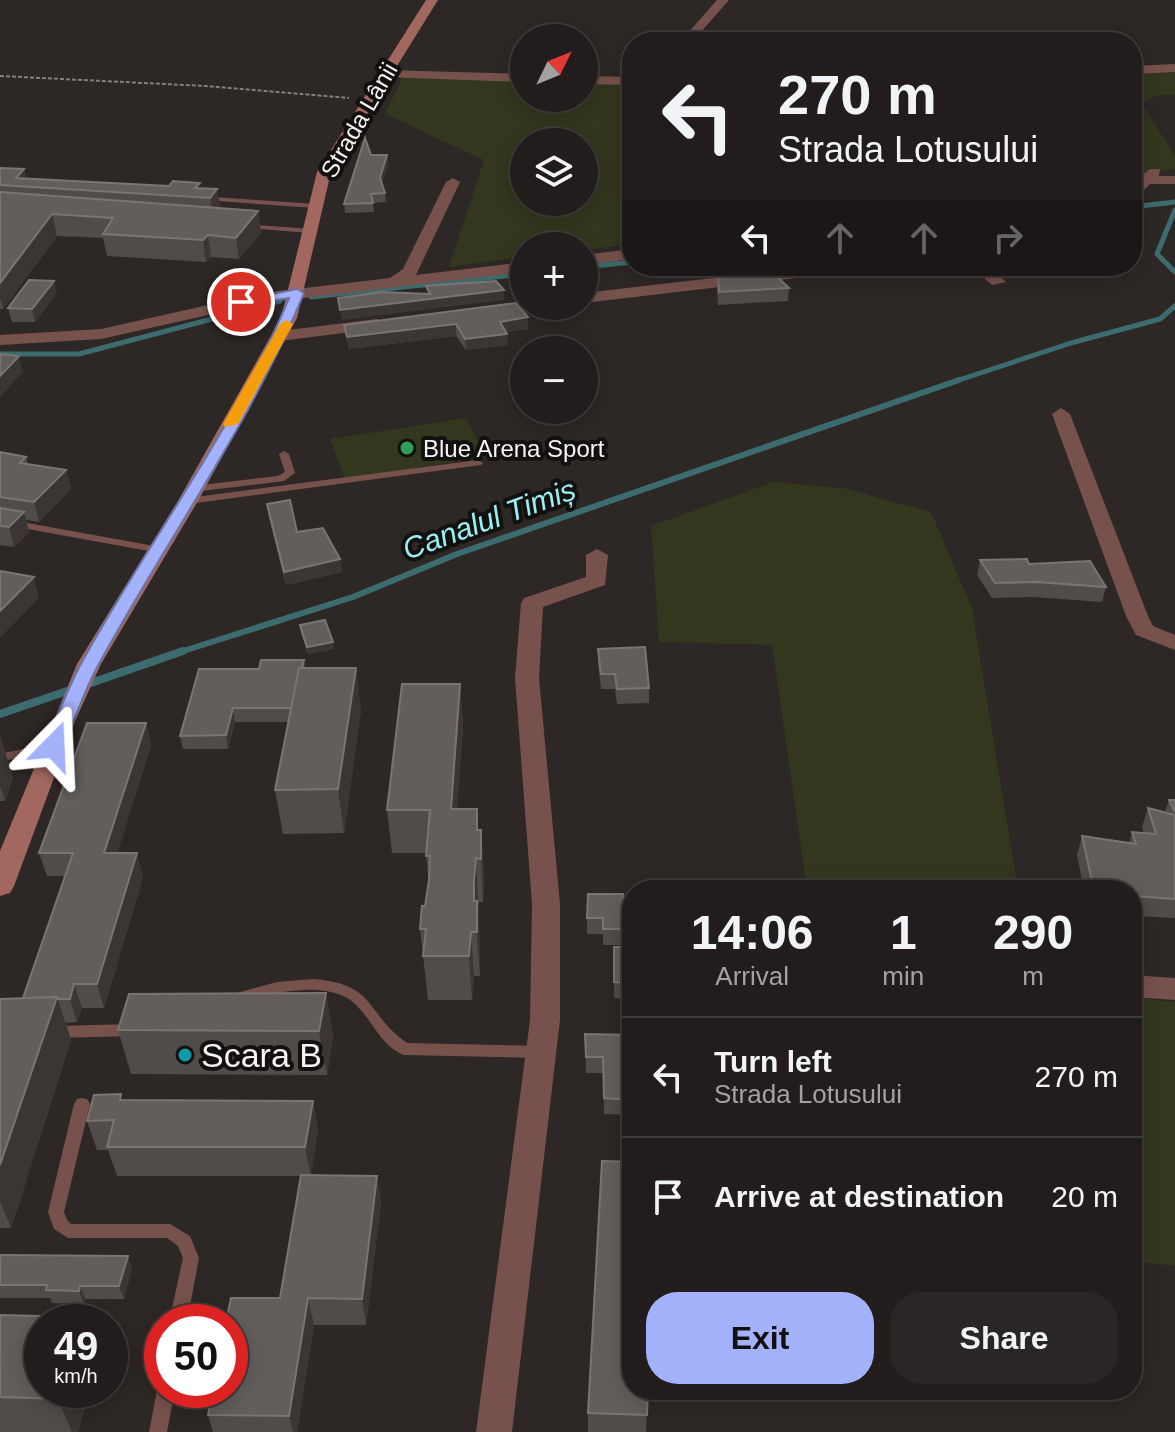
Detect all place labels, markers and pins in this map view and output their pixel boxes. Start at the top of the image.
pin [207,268,275,336]
place label: Blue Arena Sport [423,435,605,462]
marker: Blue Arena Sport [398,439,416,457]
place label: Scara B [201,1036,322,1074]
marker: Scara B [176,1046,194,1064]

